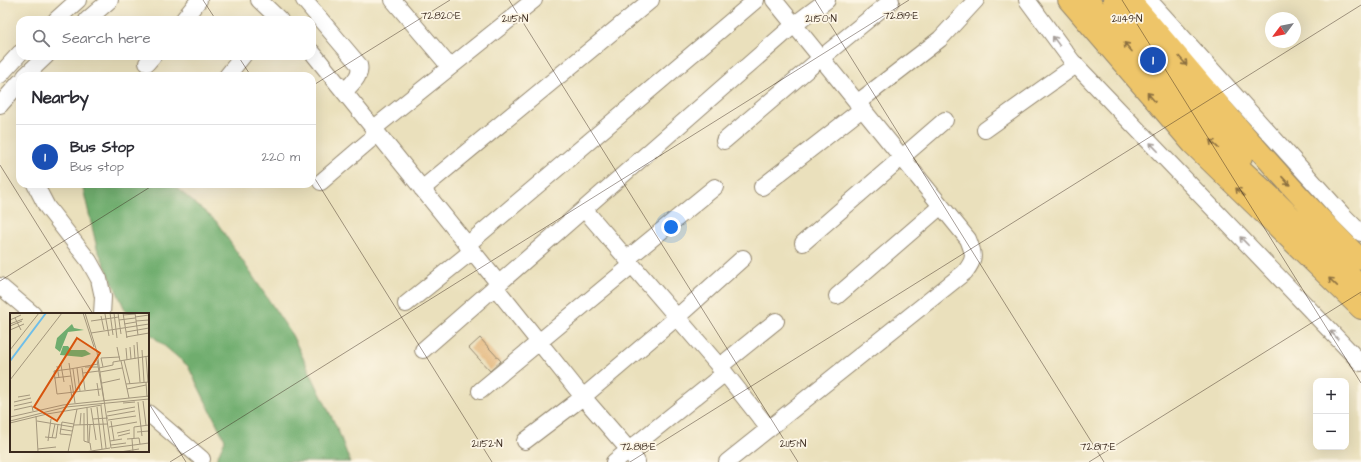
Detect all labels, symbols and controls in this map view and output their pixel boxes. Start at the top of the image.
text: 72.820°E [421,9,461,23]
text: 72.819°E [884,9,919,23]
text: 21.151°N [502,12,528,26]
text: 21.150°N [805,12,837,26]
text: 21.149°N [1112,12,1142,26]
north arrow [1265,12,1301,48]
search box [16,16,316,60]
icon: search [30,27,52,49]
text: Search here [62,28,151,49]
one-way arrow [1052,36,1060,47]
one-way arrow [1124,41,1133,52]
pin: 1 [1140,45,1166,75]
one-way arrow [1179,56,1188,67]
text: Nearby [32,86,89,110]
one-way arrow [1147,91,1156,102]
text: Bus Stop [70,137,134,158]
one-way arrow [1210,140,1220,149]
one-way arrow [1149,142,1159,152]
text: 1 [44,148,46,166]
text: 220 m [262,148,300,166]
text: Bus stop [70,158,124,176]
one-way arrow [1282,176,1291,186]
one-way arrow [1235,187,1245,197]
your location [661,217,681,237]
one-way arrow [1239,236,1249,246]
one-way arrow [1328,277,1338,287]
inset map [10,313,149,452]
one-way arrow [1329,330,1338,340]
map controls [1313,378,1349,450]
button: + [1313,378,1349,414]
button: − [1313,414,1349,450]
text: 21.152°N [472,437,502,451]
text: 21.151°N [780,437,806,451]
text: 72.818°E [620,440,656,454]
text: 72.817°E [1080,440,1116,454]

